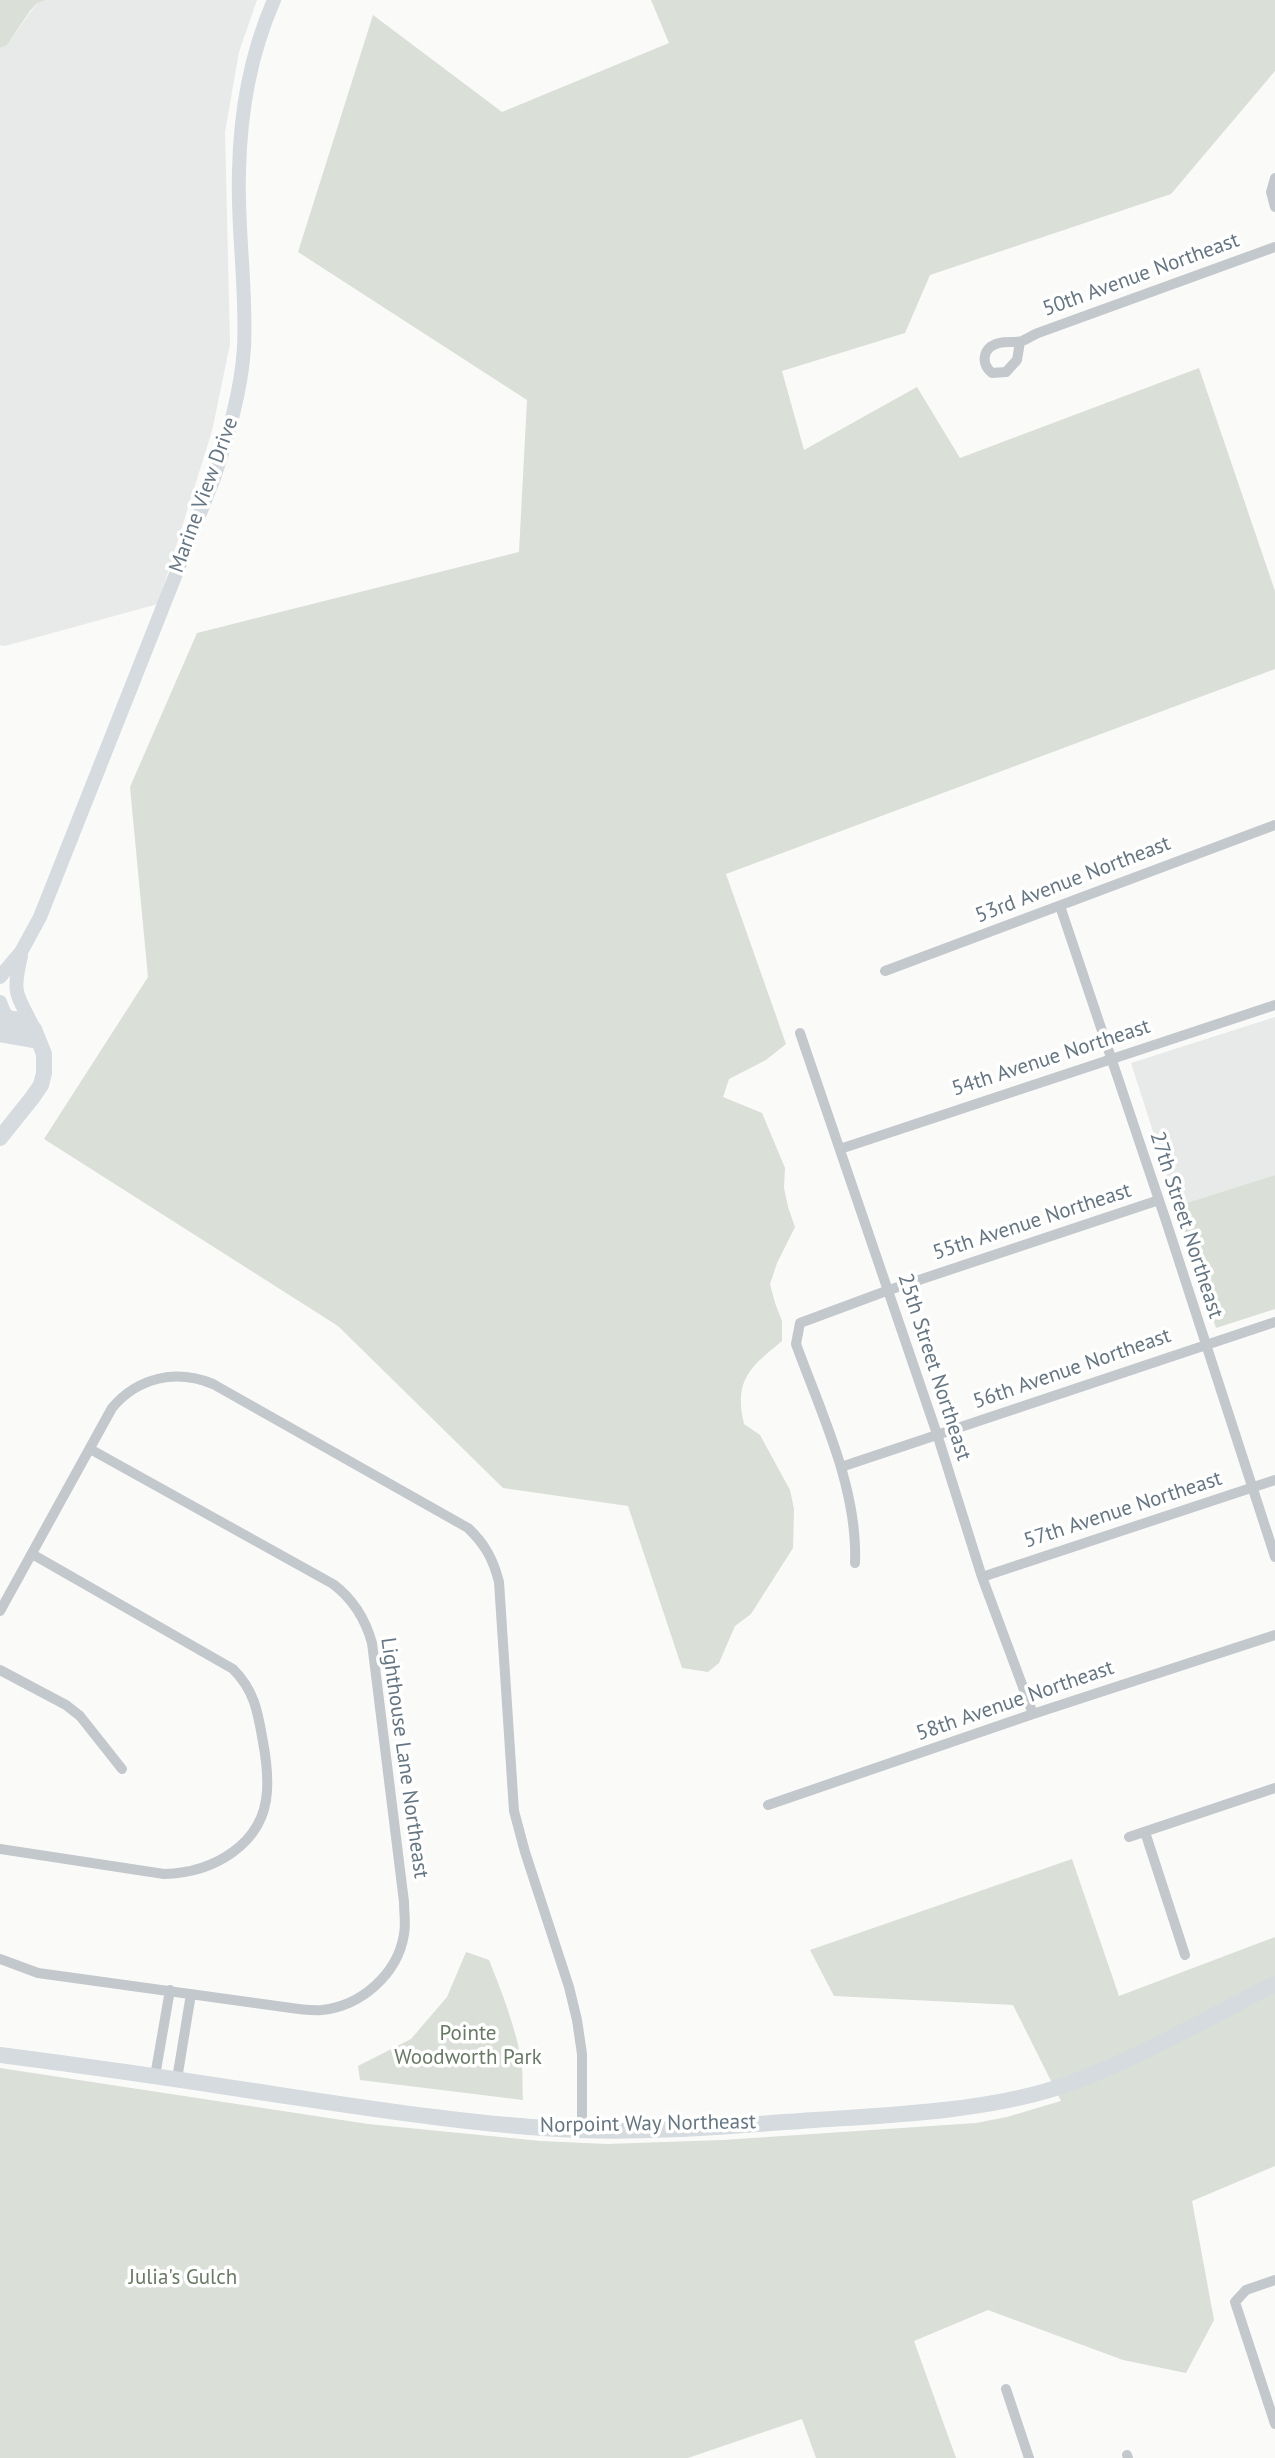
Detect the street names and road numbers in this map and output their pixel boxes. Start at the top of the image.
street label: 50th Avenue Northeast [1039,228,1243,322]
street label: Marine View Drive [164,414,244,576]
street label: 53rd Avenue Northeast [972,831,1174,929]
street label: 54th Avenue Northeast [949,1014,1153,1102]
street label: 27th Street Northeast [1144,1129,1228,1321]
street label: 55th Avenue Northeast [930,1178,1134,1266]
street label: 25th Street Northeast [892,1270,976,1464]
street label: 56th Avenue Northeast [970,1323,1174,1415]
street label: 57th Avenue Northeast [1021,1466,1225,1554]
street label: Lighthouse Lane Northeast [375,1636,433,1880]
street label: 58th Avenue Northeast [913,1655,1117,1747]
street label: Norpoint Way Northeast [540,2110,756,2138]

